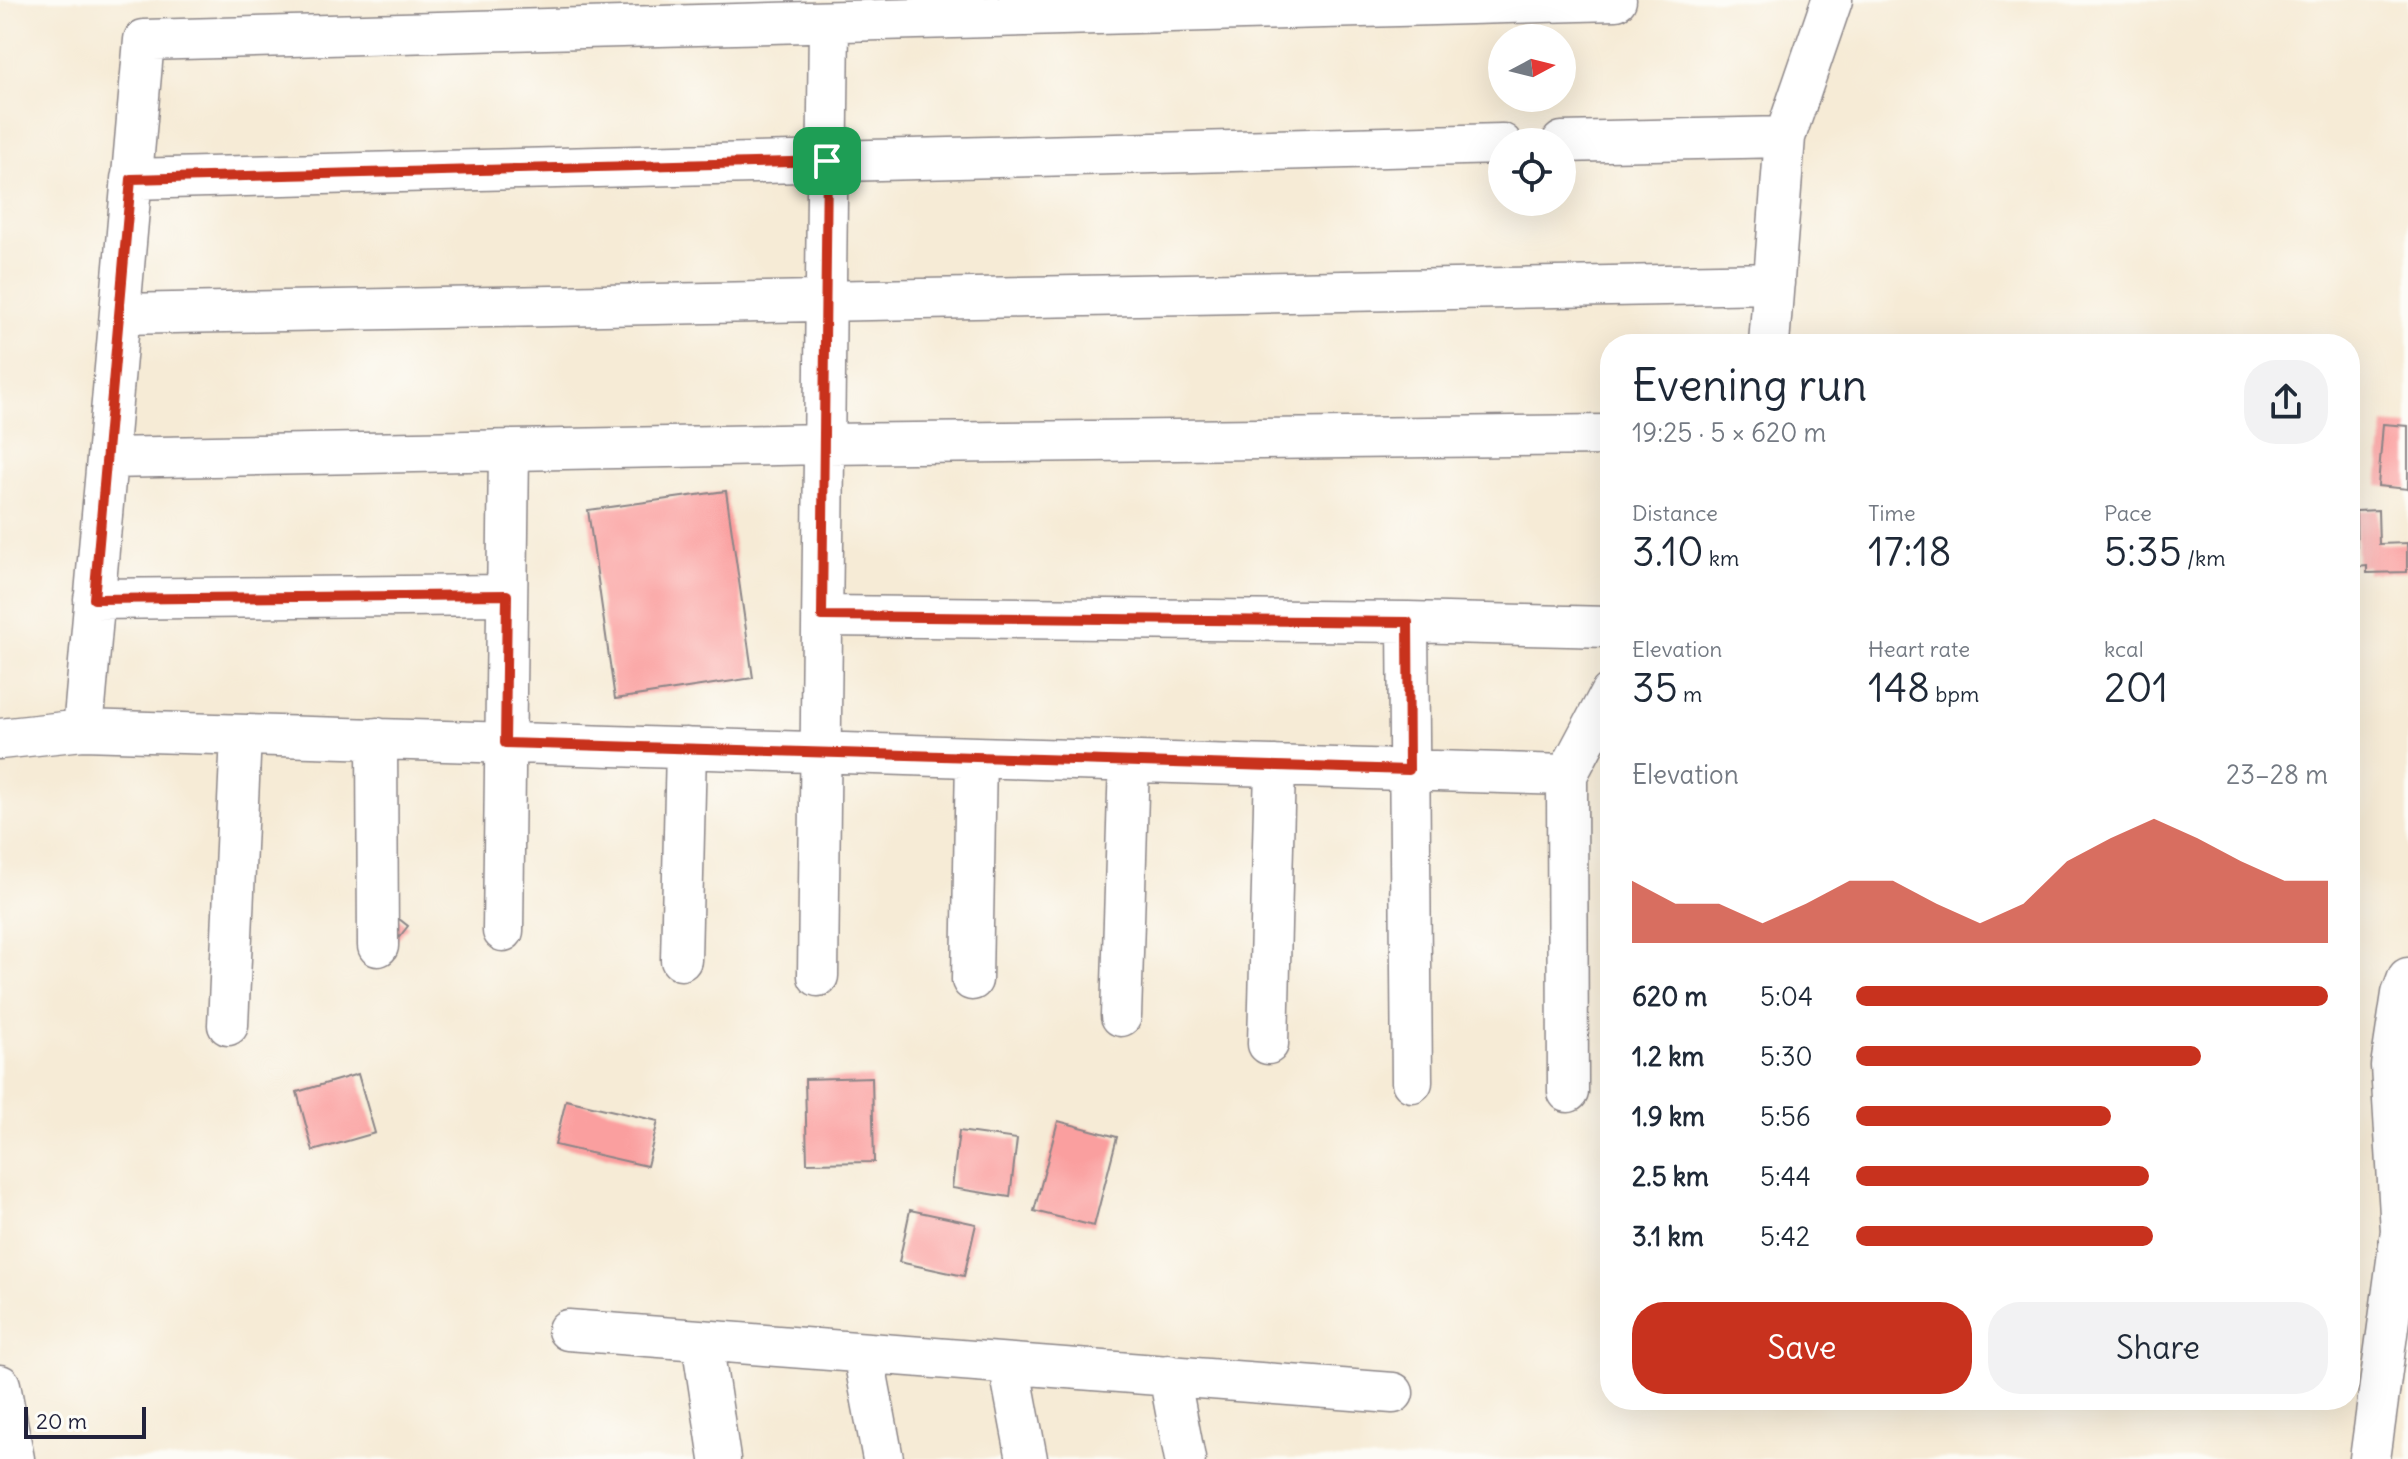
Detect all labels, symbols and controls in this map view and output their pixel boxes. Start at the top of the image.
north arrow [1488,24,1576,112]
map controls [1488,24,1576,216]
pin [793,127,861,195]
button: locate [1488,128,1576,216]
icon: arrive [805,139,849,183]
text: Evening run [1632,358,1867,413]
button: share [2244,360,2328,444]
text: 19:25 · 5 × 620 m [1632,416,1826,449]
text: Distance [1632,499,1718,527]
text: Time [1868,499,1916,527]
text: Pace [2104,499,2152,527]
text: 3.10 [1632,527,1704,577]
text: 17:18 [1868,527,1951,577]
text: 5:35 [2104,527,2182,577]
text: km [1704,544,1739,572]
text: /km [2182,544,2226,572]
text: Elevation [1632,635,1722,663]
text: Heart rate [1868,635,1970,663]
text: kcal [2104,635,2144,663]
text: 35 [1632,663,1678,713]
text: 148 [1868,663,1930,713]
text: 201 [2104,663,2168,713]
text: m [1678,680,1702,708]
text: bpm [1930,680,1979,708]
text: Elevation [1632,758,1739,791]
text: 23–28 m [2226,758,2328,791]
text: 620 m [1632,980,1707,1013]
text: 5:04 [1760,980,1813,1013]
text: 1.2 km [1632,1040,1704,1073]
text: 5:30 [1760,1040,1813,1073]
text: 1.9 km [1632,1100,1705,1133]
text: 5:56 [1760,1100,1811,1133]
text: 2.5 km [1632,1160,1709,1193]
text: 5:44 [1760,1160,1811,1193]
text: 3.1 km [1632,1220,1704,1253]
text: 5:42 [1760,1220,1810,1253]
button: Save [1632,1302,1972,1394]
button: Share [1988,1302,2328,1394]
scale bar [24,1403,146,1439]
text: 20 m [36,1407,87,1435]

